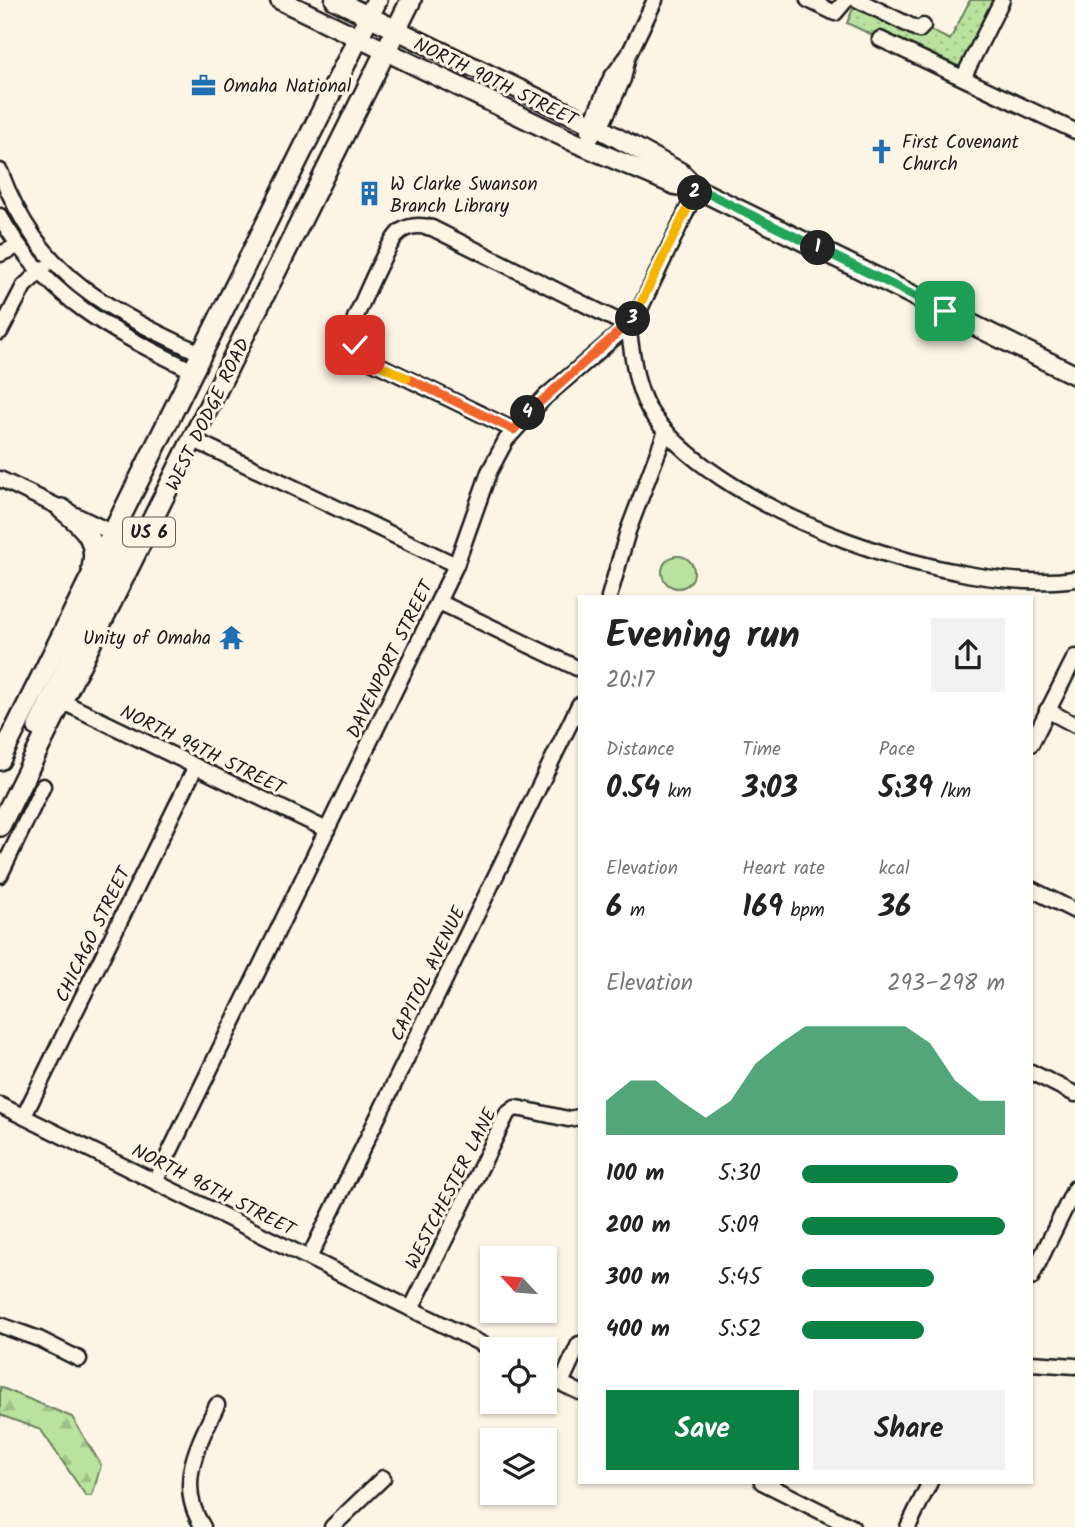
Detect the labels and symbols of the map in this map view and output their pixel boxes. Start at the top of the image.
street label: NORTH 90TH STREET [408,30,584,136]
office icon: Omaha National [189,71,217,99]
place label: Omaha National [223,72,352,102]
place label: First Covenant Church [902,128,1020,180]
church icon: First Covenant Church [868,138,896,166]
place label: W Clarke Swanson Branch Library [390,170,538,222]
pin: 2 [678,176,712,210]
building icon: W Clarke Swanson Branch Library [356,180,384,208]
pin: 1 [800,230,836,266]
pin [915,281,975,341]
pin: 3 [616,302,650,336]
pin [325,315,385,375]
street label: WEST DODGE ROAD [159,333,259,496]
pin: 4 [510,396,546,430]
road number: US 6 [123,518,175,546]
street label: DAVENPORT STREET [340,574,443,744]
temple icon: Unity of Omaha [217,623,245,651]
place label: Unity of Omaha [83,624,211,654]
street label: NORTH 94TH STREET [115,698,291,805]
street label: CHICAGO STREET [48,860,140,1008]
street label: CAPITOL AVENUE [383,900,475,1047]
street label: WESTCHESTER LANE [398,1102,506,1275]
street label: NORTH 96TH STREET [126,1137,302,1246]
north arrow [480,1246,556,1323]

